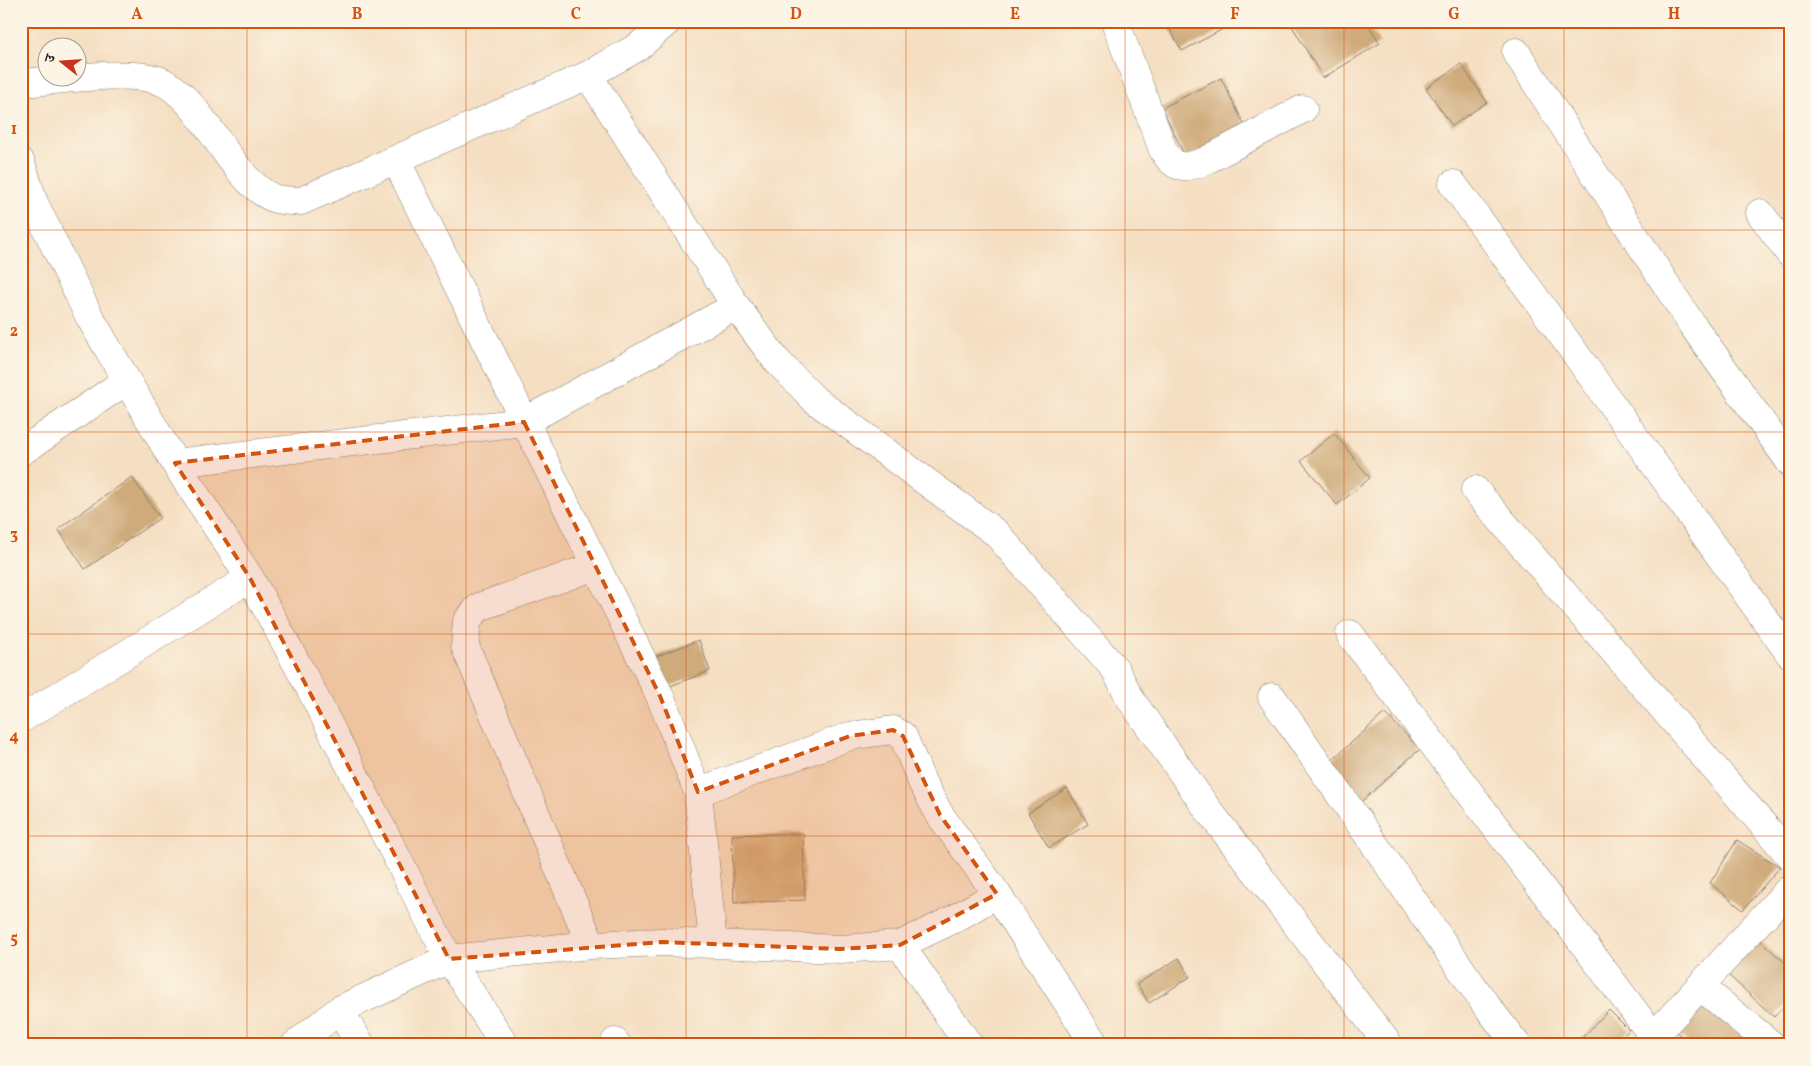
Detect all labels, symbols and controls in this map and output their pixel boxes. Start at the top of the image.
text: A [131,4,143,26]
text: B [352,4,363,26]
text: C [571,4,581,26]
text: D [790,4,802,26]
text: E [1010,4,1020,26]
text: F [1230,4,1240,26]
text: G [1448,4,1460,26]
text: H [1668,4,1680,26]
north arrow [38,38,88,88]
text: उ [41,52,61,66]
text: 1 [11,119,17,141]
text: 2 [10,321,18,343]
text: 3 [10,524,18,546]
text: 4 [9,726,19,748]
text: 5 [10,928,18,950]

